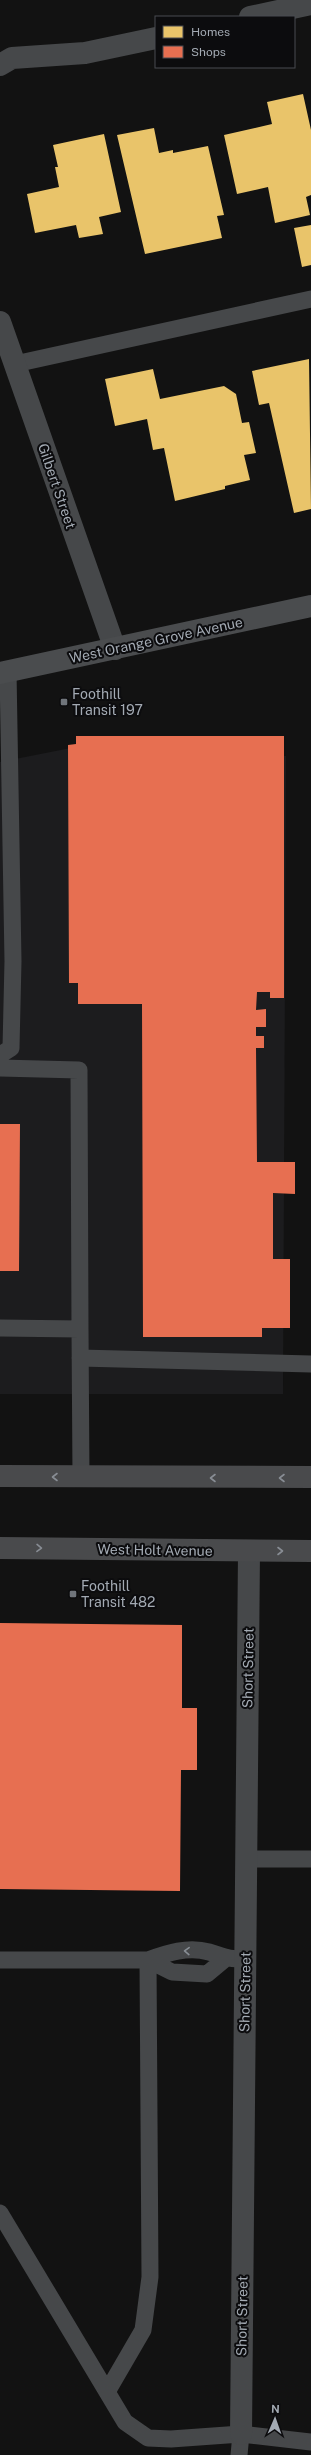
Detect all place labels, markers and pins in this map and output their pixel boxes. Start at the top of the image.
place label: Foothill Transit 197 [72,686,143,718]
marker: Foothill Transit 197 [59,697,69,707]
place label: Foothill Transit 482 [81,1578,155,1610]
marker: Foothill Transit 482 [68,1589,78,1599]

